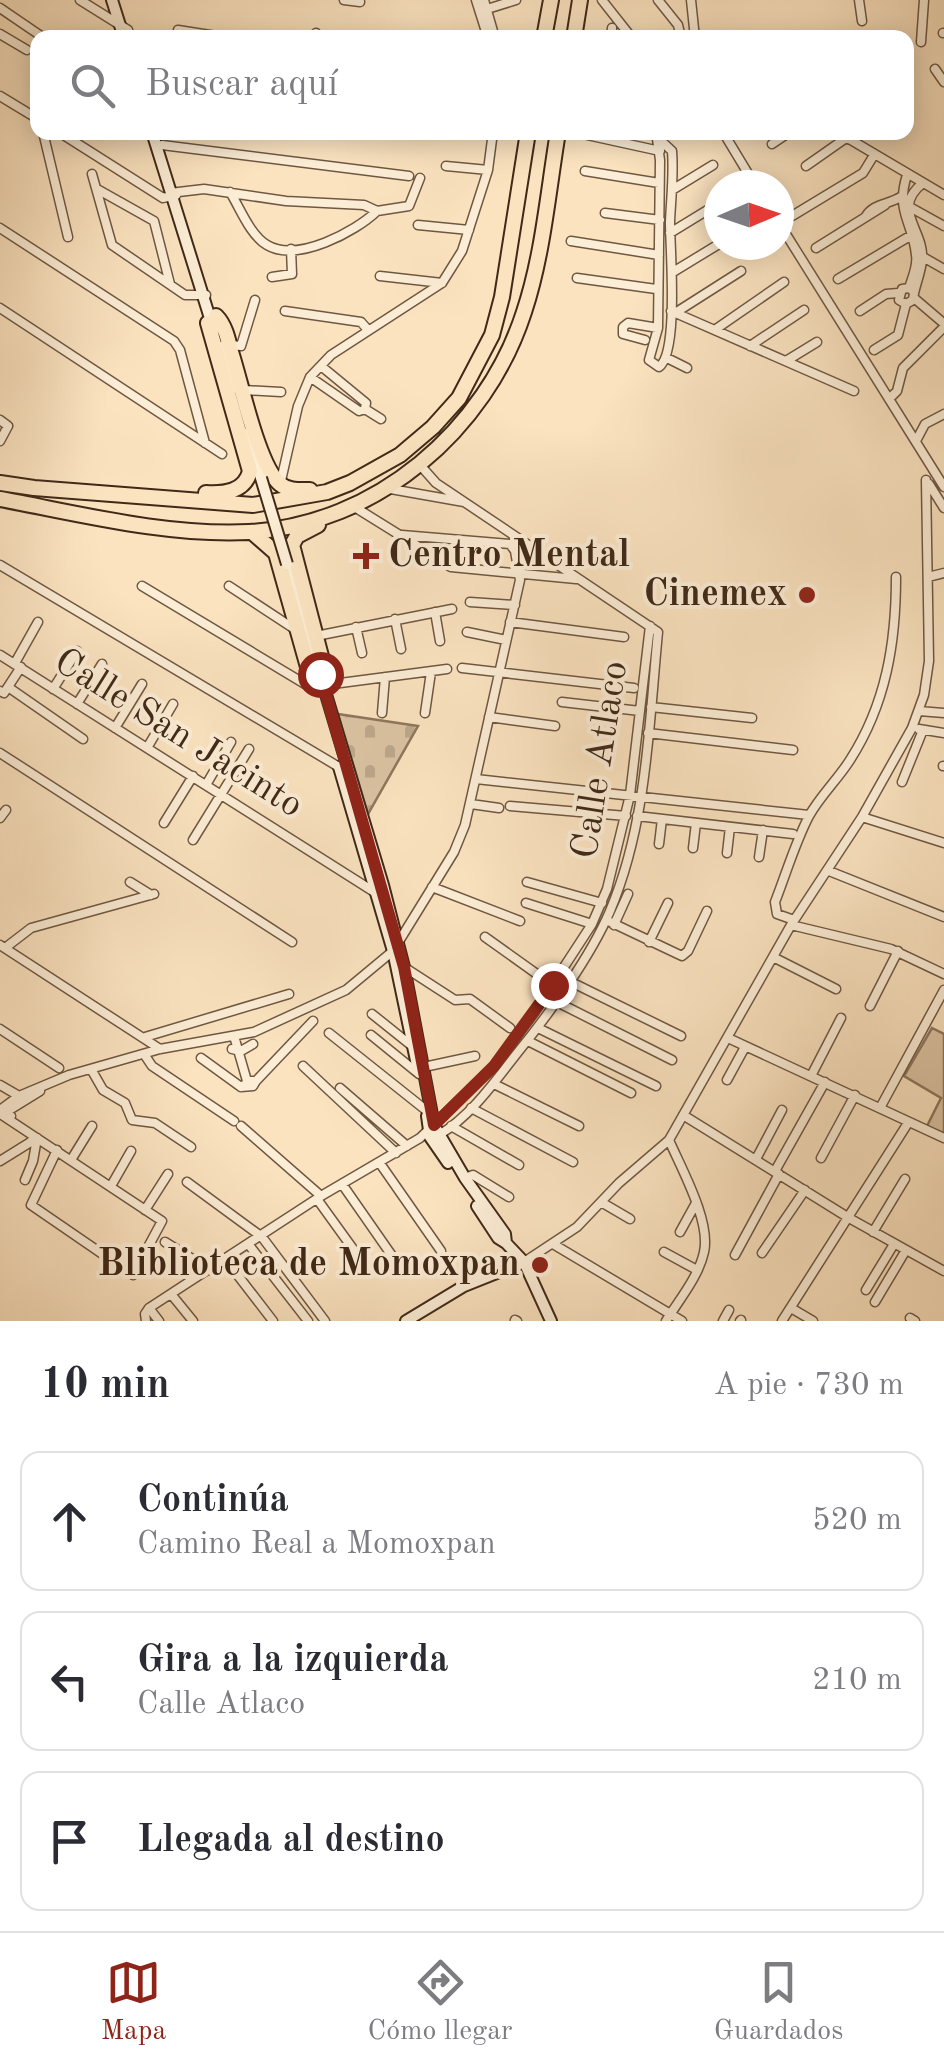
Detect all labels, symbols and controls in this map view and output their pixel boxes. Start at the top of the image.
search box [30,30,914,140]
icon: search [65,58,120,113]
text: Buscar aquí [145,66,338,104]
north arrow [704,170,794,260]
place label: Centro Mental [388,537,630,575]
marker: Centro Mental [353,543,379,569]
place label: Cinemex [644,576,787,614]
marker: Cinemex [796,584,818,606]
street label: Calle San Jacinto [47,642,309,826]
route start [298,652,344,698]
street label: Calle Atlaco [567,658,635,862]
route end [531,963,577,1009]
place label: Bliblioteca de Momoxpan [97,1246,520,1284]
marker: Bliblioteca de Momoxpan [529,1254,551,1276]
text: 10 min [40,1365,170,1407]
text: A pie · 730 m [714,1370,904,1402]
text: Continúa [137,1482,289,1520]
icon: ahead [42,1494,97,1549]
text: 520 m [812,1505,902,1537]
text: Camino Real a Momoxpan [137,1529,496,1561]
text: Gira a la izquierda [137,1642,449,1680]
icon: left [42,1654,97,1709]
text: 210 m [812,1665,902,1697]
text: Calle Atlaco [137,1689,305,1721]
icon: arrive [42,1814,97,1869]
text: Llegada al destino [137,1822,445,1860]
tab: Mapa [101,1955,166,2050]
tab: Cómo llegar [368,1955,513,2050]
tab: Guardados [714,1955,843,2050]

